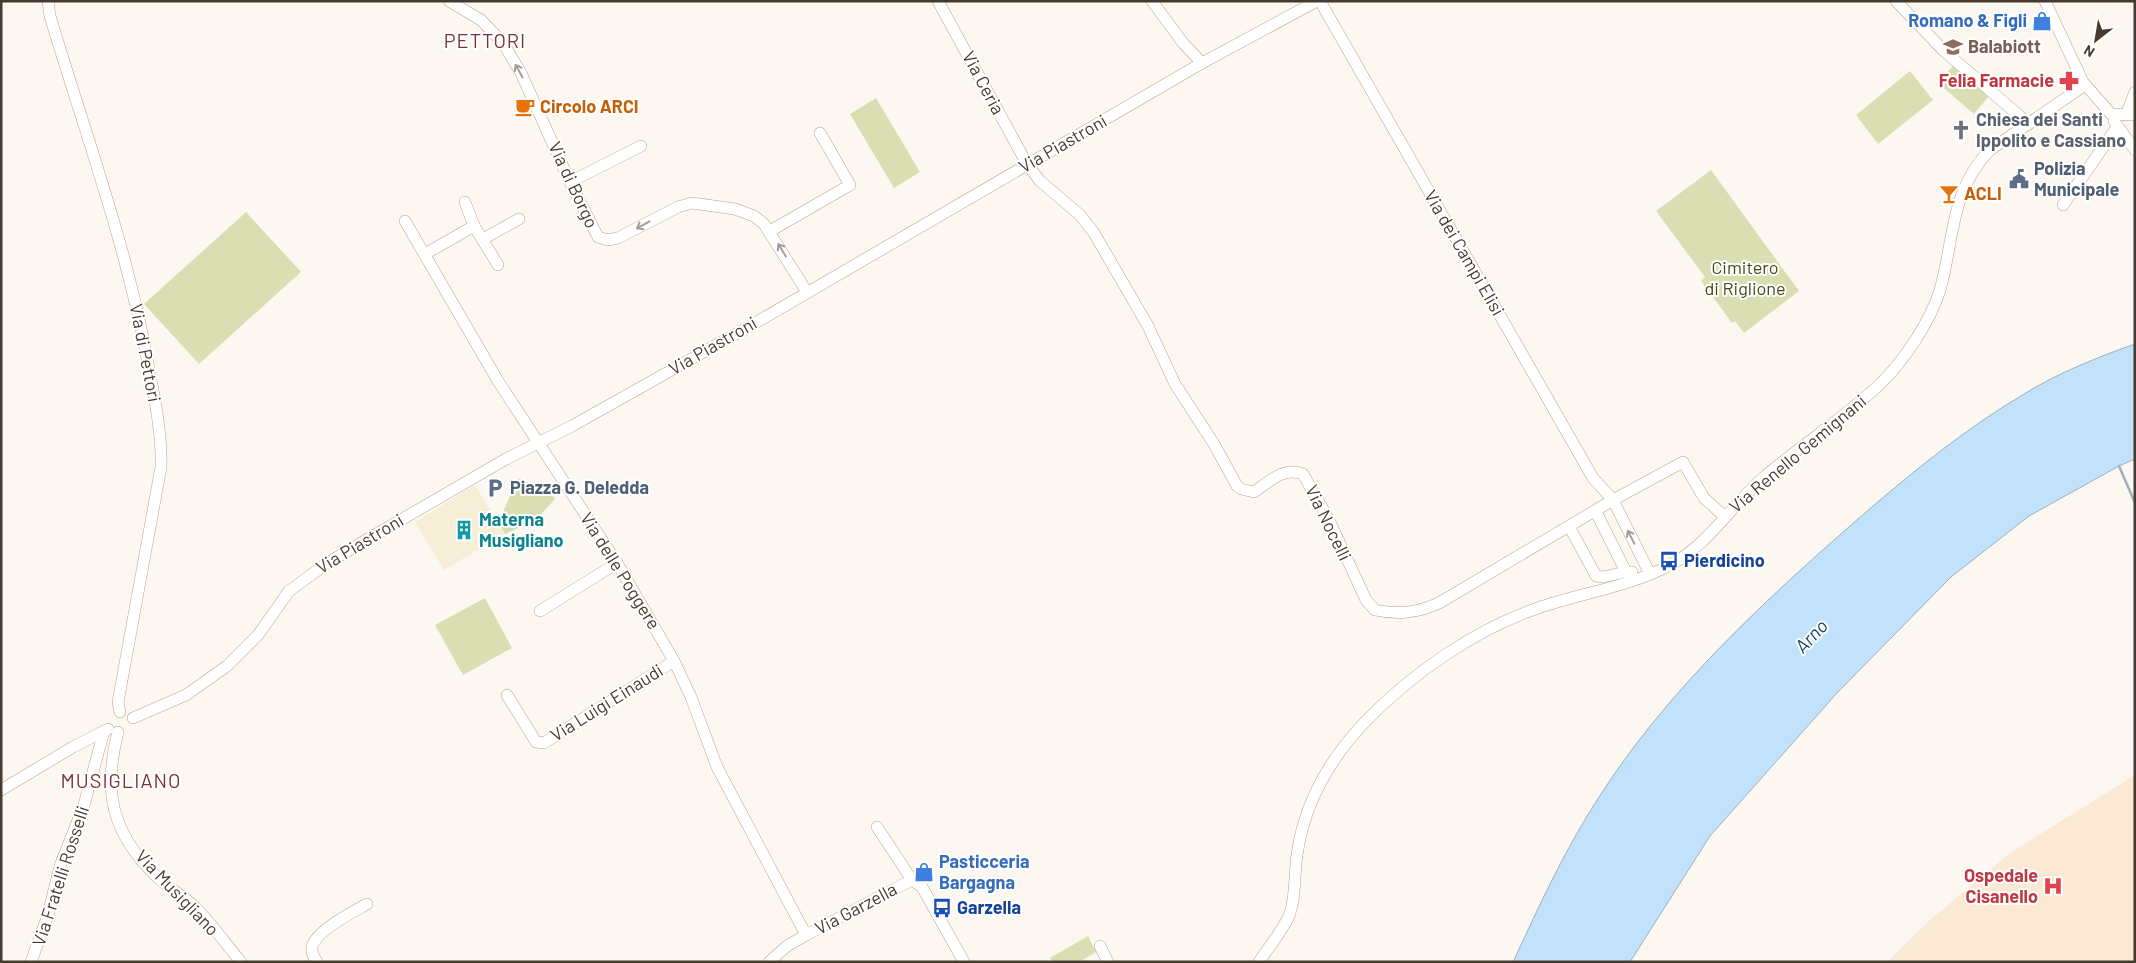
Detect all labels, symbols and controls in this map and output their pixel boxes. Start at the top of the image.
place label: Romano & Figli [1908,9,2027,31]
shop icon: Romano & Figli [2031,10,2053,32]
north arrow [2071,15,2121,65]
district label: PETTORI [444,28,526,52]
place label: Balabiott [1968,35,2041,57]
school or university icon: Balabiott [1942,36,1964,58]
text: N [2081,42,2097,61]
street label: Via Ceria [958,47,1010,118]
one-way arrow [514,63,524,78]
place label: Felia Farmacie [1939,69,2054,91]
pharmacy icon: Felia Farmacie [2058,70,2080,92]
place label: Circolo ARCI [540,95,639,117]
cafe icon: Circolo ARCI [514,96,536,118]
place label: Chiesa dei Santi Ippolito e Cassiano [1976,108,2126,151]
street label: Via Piastroni [1014,109,1111,177]
church icon: Chiesa dei Santi Ippolito e Cassiano [1950,119,1972,141]
street label: Via di Borgo [544,138,604,231]
place label: Polizia Municipale [2034,157,2119,200]
public building icon: Polizia Municipale [2008,168,2030,190]
place label: ACLI [1964,182,2002,204]
bar icon: ACLI [1938,183,1960,205]
street label: Via dei Campi Elisi [1420,186,1510,319]
one-way arrow [636,221,651,231]
one-way arrow [776,244,786,258]
park label: Cimitero di Riglione [1705,256,1785,299]
street label: Via di Pettori [126,302,166,404]
street label: Via Piastroni [664,311,761,379]
street label: Via Renello Gemignani [1724,389,1870,517]
place label: Piazza G. Deledda [510,476,649,498]
parking icon: Piazza G. Deledda [484,477,506,499]
street label: Via Nocelli [1301,481,1357,564]
street label: Via Piastroni [312,508,407,578]
place label: Materna Musigliano [479,508,564,551]
street label: Via delle Poggere [576,508,666,633]
building icon: Materna Musigliano [453,519,475,541]
one-way arrow [1626,530,1636,545]
place label: Pierdicino [1684,549,1765,571]
bus stop icon: Pierdicino [1658,550,1680,572]
water label: Arno [1789,614,1832,657]
street label: Via Luigi Einaudi [546,659,667,746]
district label: MUSIGLIANO [60,768,182,792]
street label: Via Fratelli Rosselli [27,803,93,949]
street label: Via Musigliano [131,845,224,940]
place label: Pasticceria Bargagna [939,850,1030,893]
shop icon: Pasticceria Bargagna [913,861,935,883]
place label: Ospedale Cisanello [1964,864,2038,907]
hospital icon: Ospedale Cisanello [2042,875,2064,897]
street label: Via Garzella [811,877,900,939]
place label: Garzella [957,896,1021,918]
bus stop icon: Garzella [931,897,953,919]

